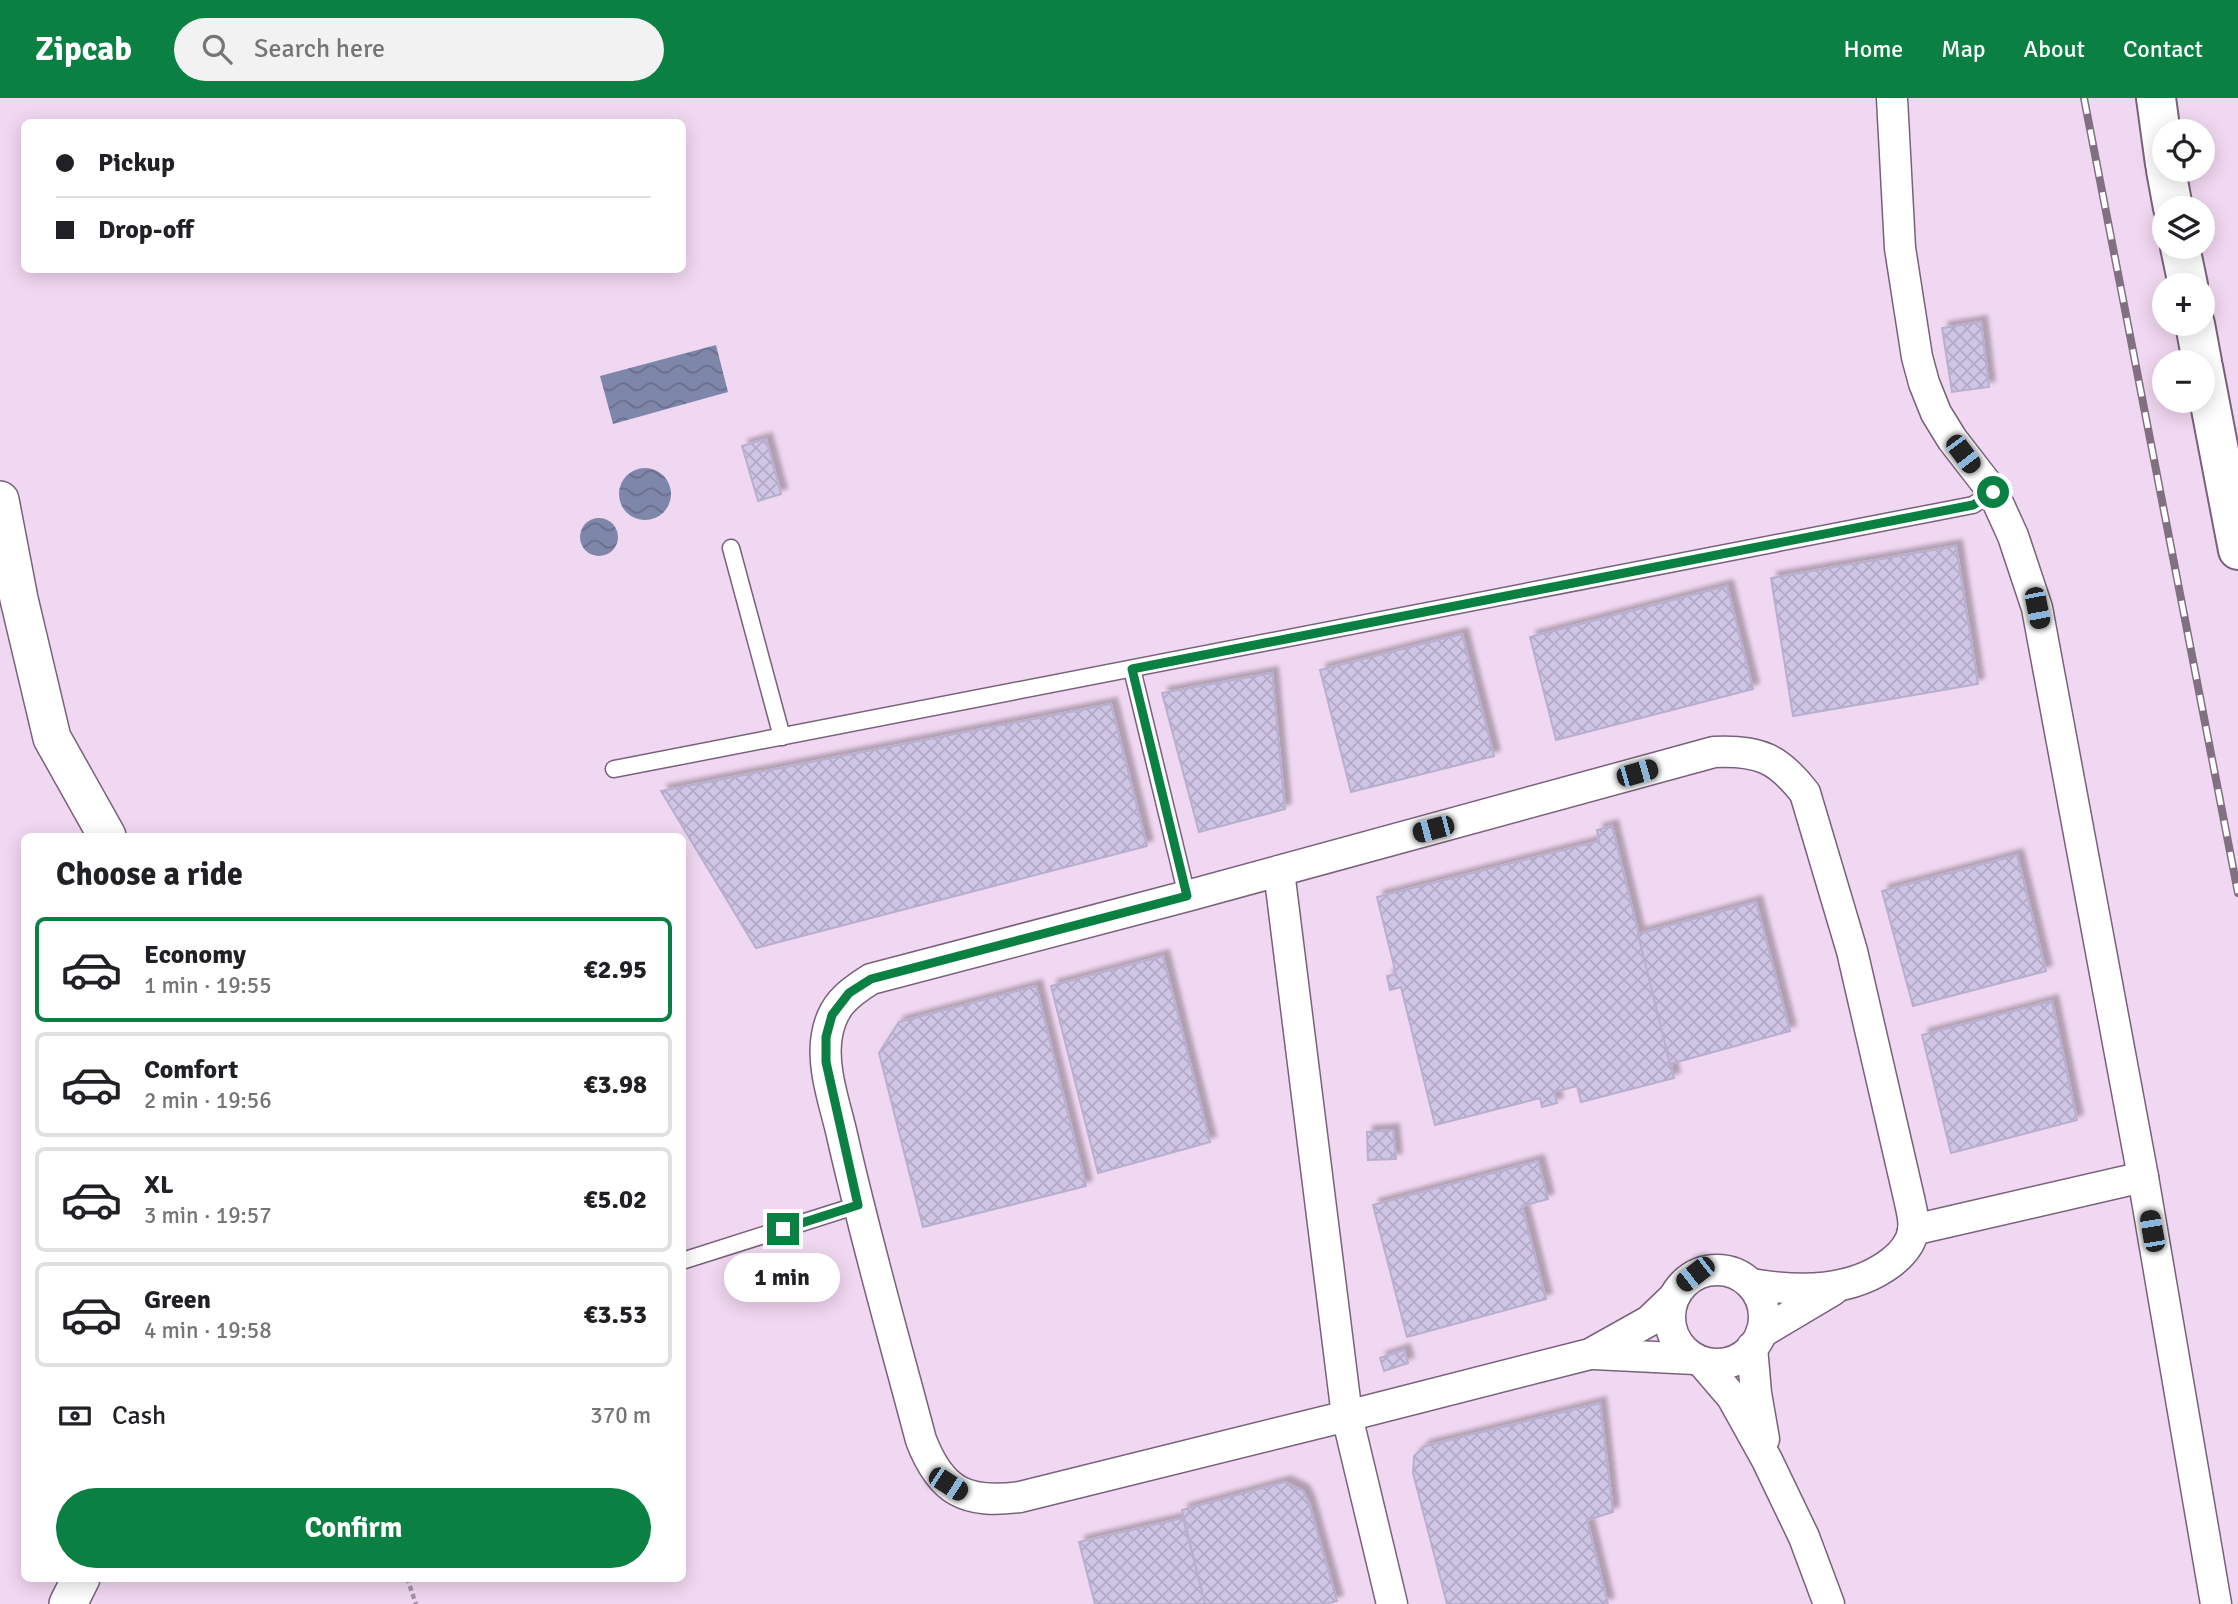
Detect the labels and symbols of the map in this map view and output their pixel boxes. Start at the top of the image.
car [1942,431,1985,477]
route start [1977,476,2009,508]
car [2023,585,2052,631]
car [1614,757,1661,789]
car [1410,813,1457,845]
car [2139,1208,2166,1254]
route end [767,1213,799,1245]
car [1672,1253,1719,1295]
callout: 1 min [725,1254,841,1302]
car [925,1464,972,1504]

